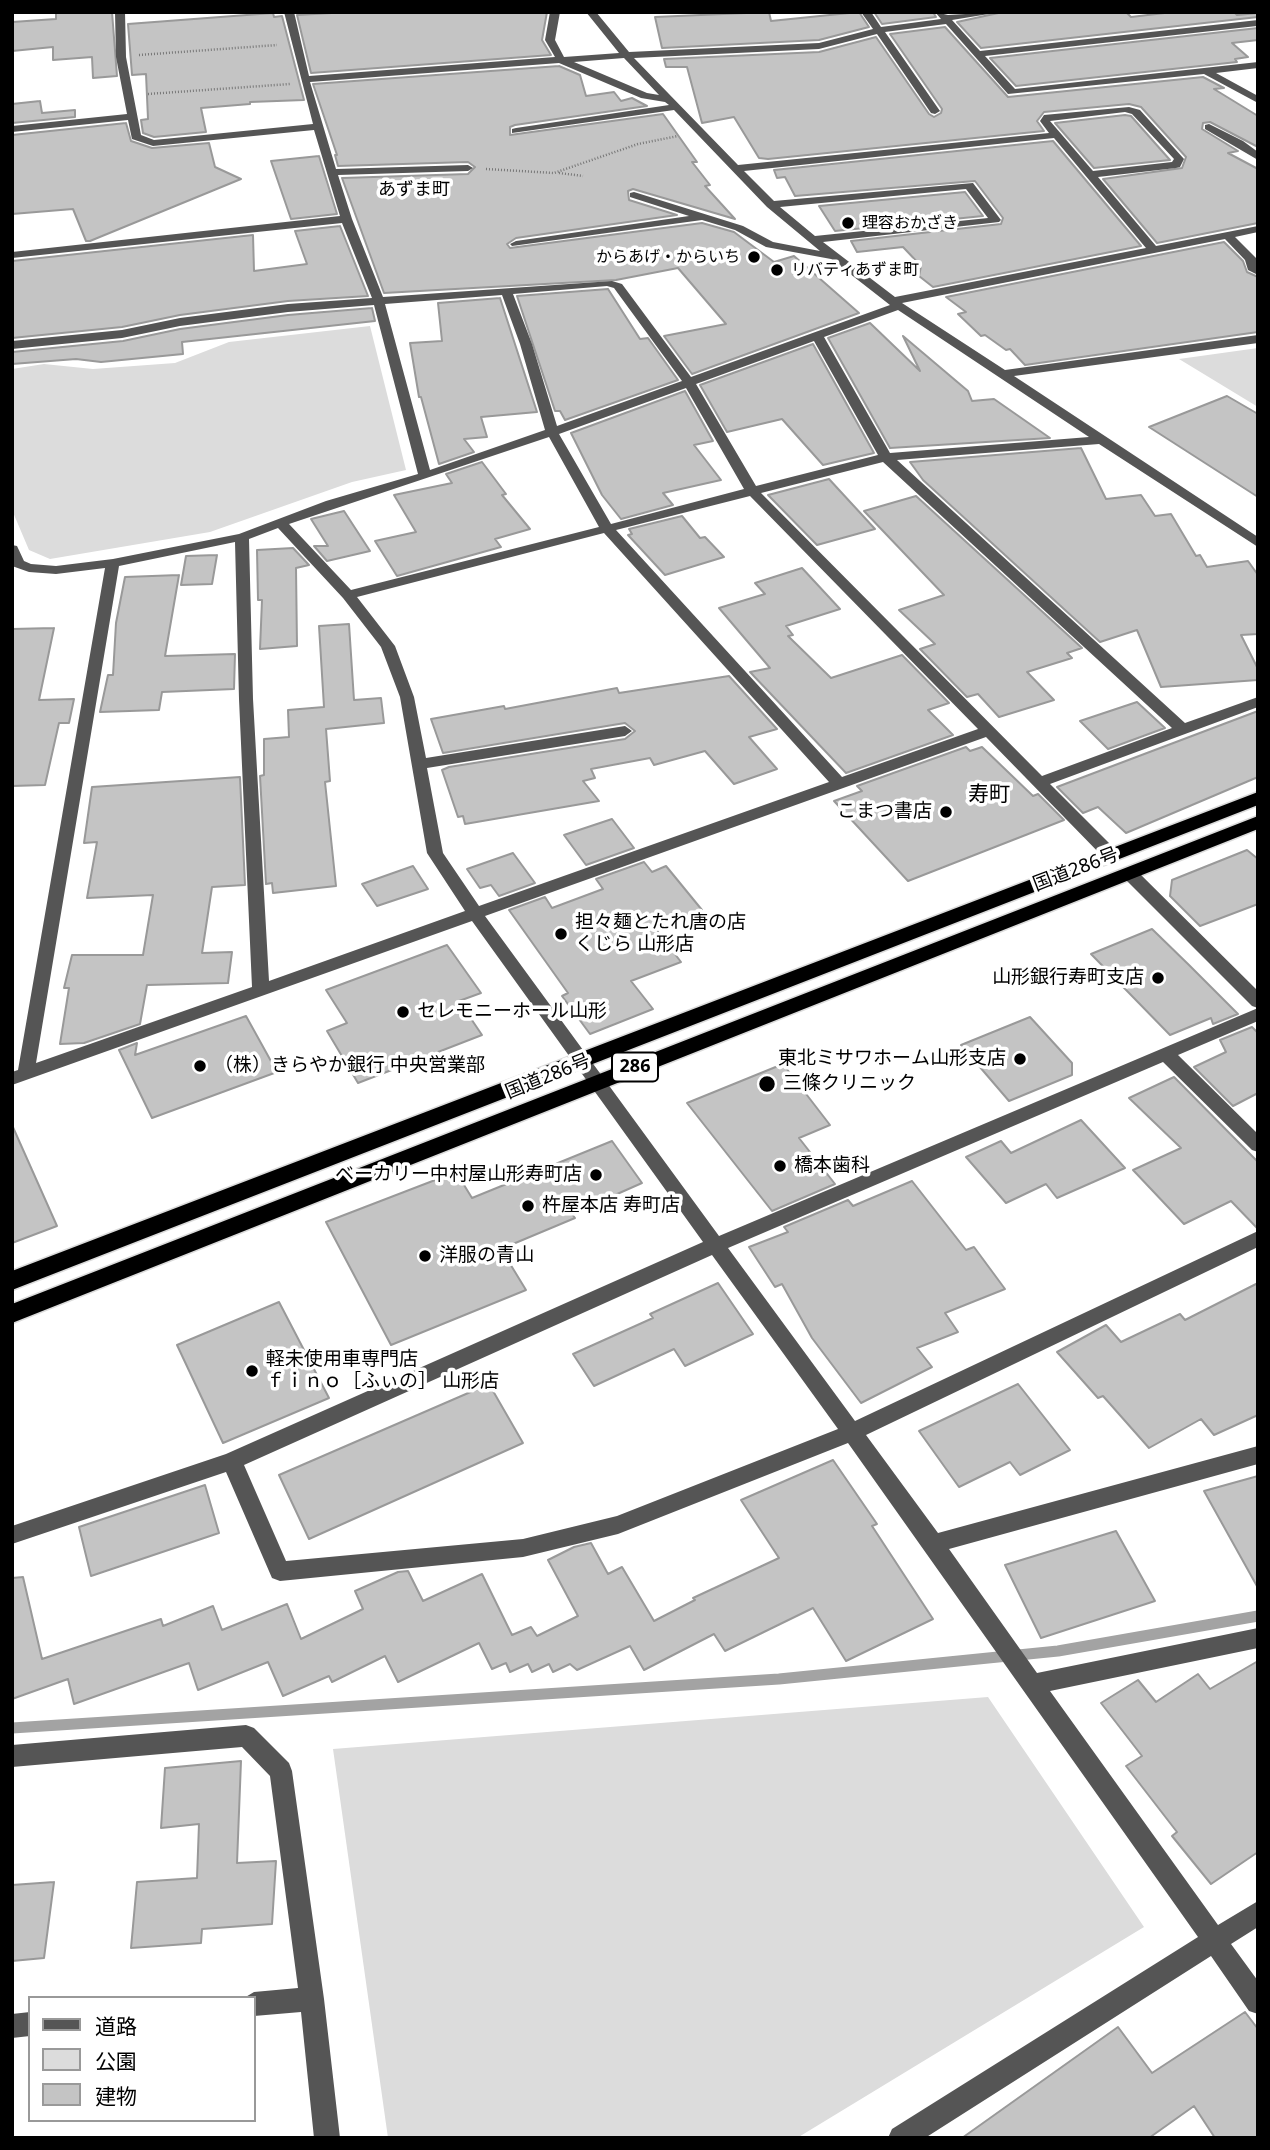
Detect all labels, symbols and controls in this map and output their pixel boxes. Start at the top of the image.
district label: あずま町 [378,179,450,201]
place label: 理容おかざき [862,213,958,233]
marker: 理容おかざき [840,215,856,231]
place label: からあげ・からいち [596,247,740,267]
marker: からあげ・からいち [746,249,762,265]
place label: リバティあずま町 [791,260,919,280]
marker: リバティあずま町 [769,262,785,278]
district label: 寿町 [968,782,1010,808]
place label: こまつ書店 [837,801,932,823]
marker: こまつ書店 [938,804,954,820]
street label: 国道286号 [1030,843,1122,897]
place label: 担々麺とたれ唐の店 くじら 山形店 [575,912,746,956]
marker: 担々麺とたれ唐の店 くじら 山形店 [553,926,569,942]
place label: 山形銀行寿町支店 [992,967,1144,989]
marker: 山形銀行寿町支店 [1150,970,1166,986]
place label: セレモニーホール山形 [417,1001,607,1023]
marker: セレモニーホール山形 [395,1004,411,1020]
place label: 東北ミサワホーム山形支店 [778,1048,1006,1070]
street label: 国道286号 [502,1050,594,1104]
marker: 東北ミサワホーム山形支店 [1012,1051,1028,1067]
road number: 286 [612,1052,658,1082]
place label: （株）きらやか銀行 中央営業部 [214,1055,485,1077]
marker: （株）きらやか銀行 中央営業部 [192,1058,208,1074]
place label: 三條クリニック [783,1073,916,1095]
marker: 三條クリニック [757,1074,777,1094]
place label: 橋本歯科 [794,1155,870,1177]
marker: 橋本歯科 [772,1158,788,1174]
place label: ベーカリー中村屋山形寿町店 [335,1164,582,1186]
marker: ベーカリー中村屋山形寿町店 [588,1167,604,1183]
place label: 杵屋本店 寿町店 [542,1195,680,1217]
marker: 杵屋本店 寿町店 [520,1198,536,1214]
place label: 洋服の青山 [439,1245,534,1267]
marker: 洋服の青山 [417,1248,433,1264]
place label: 軽未使用車専門店 ｆｉｎｏ［ふぃの］ 山形店 [266,1349,499,1393]
marker: 軽未使用車専門店 ｆｉｎｏ［ふぃの］ 山形店 [244,1363,260,1379]
legend [28,1996,256,2122]
text: 道路 [95,2012,137,2040]
text: 公園 [95,2047,137,2075]
text: 建物 [95,2082,137,2110]

